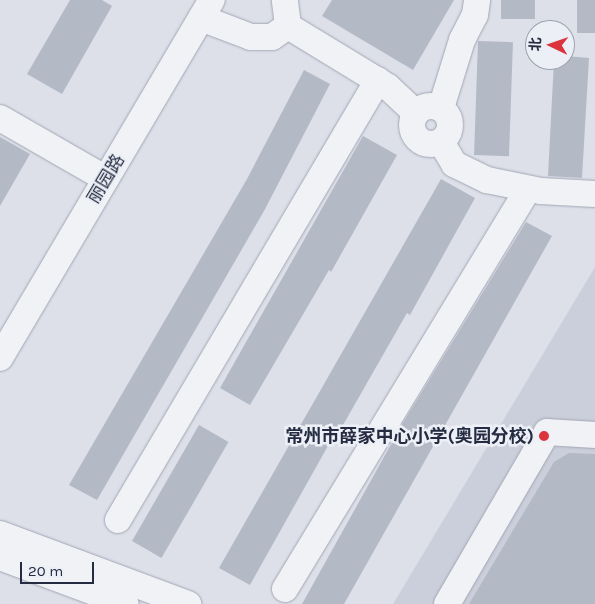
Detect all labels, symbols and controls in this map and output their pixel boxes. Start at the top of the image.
north arrow [525,20,575,70]
text: 北 [527,37,544,52]
street label: 丽园路 [83,150,129,208]
place label: 常州市薛家中心小学(奥园分校) [286,425,534,447]
marker: 常州市薛家中心小学(奥园分校) [538,430,550,442]
scale bar [22,552,96,584]
text: 20 m [28,562,63,580]

